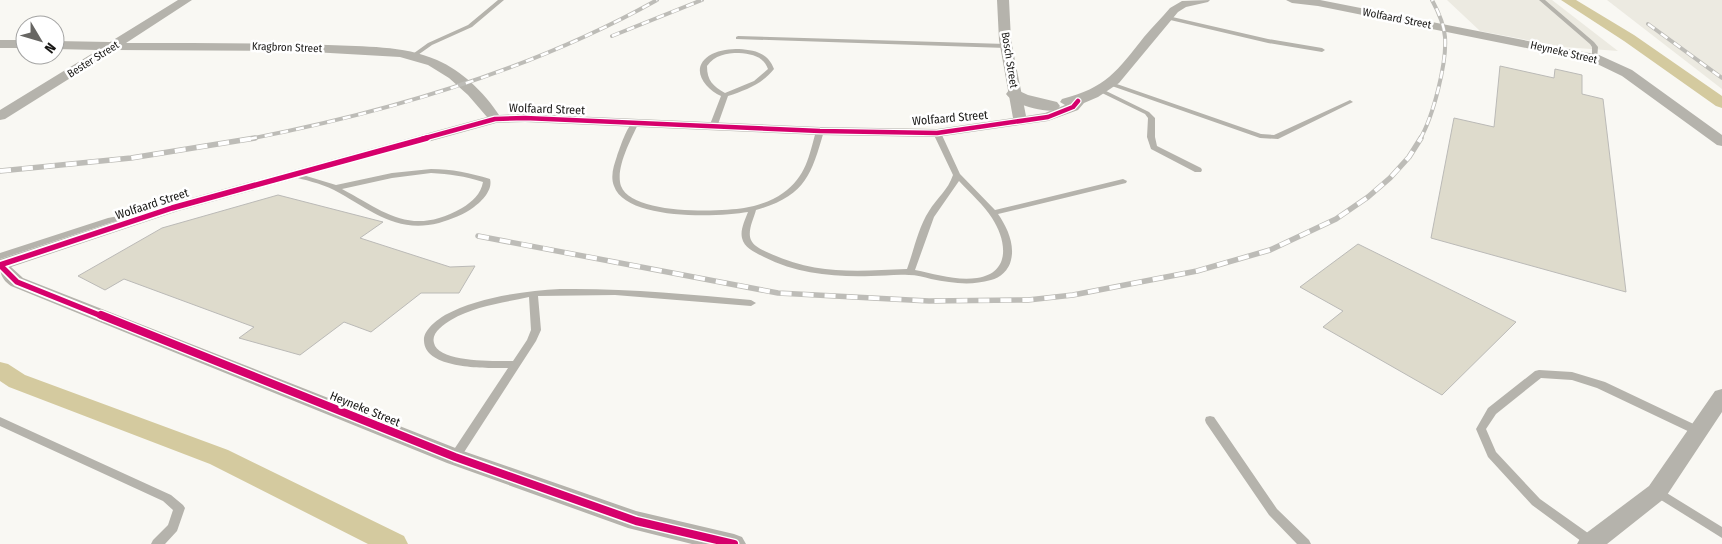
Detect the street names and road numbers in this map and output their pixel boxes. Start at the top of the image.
street label: Wolfaard Street [1361,5,1433,32]
street label: Bosch Street [999,31,1020,89]
street label: Bester Street [65,38,122,80]
street label: Heyneke Street [1529,38,1599,67]
street label: Kragbron Street [252,40,323,55]
street label: Wolfaard Street [509,101,585,117]
street label: Wolfaard Street [911,108,989,128]
street label: Wolfaard Street [114,186,190,222]
street label: Heyneke Street [328,389,402,429]

